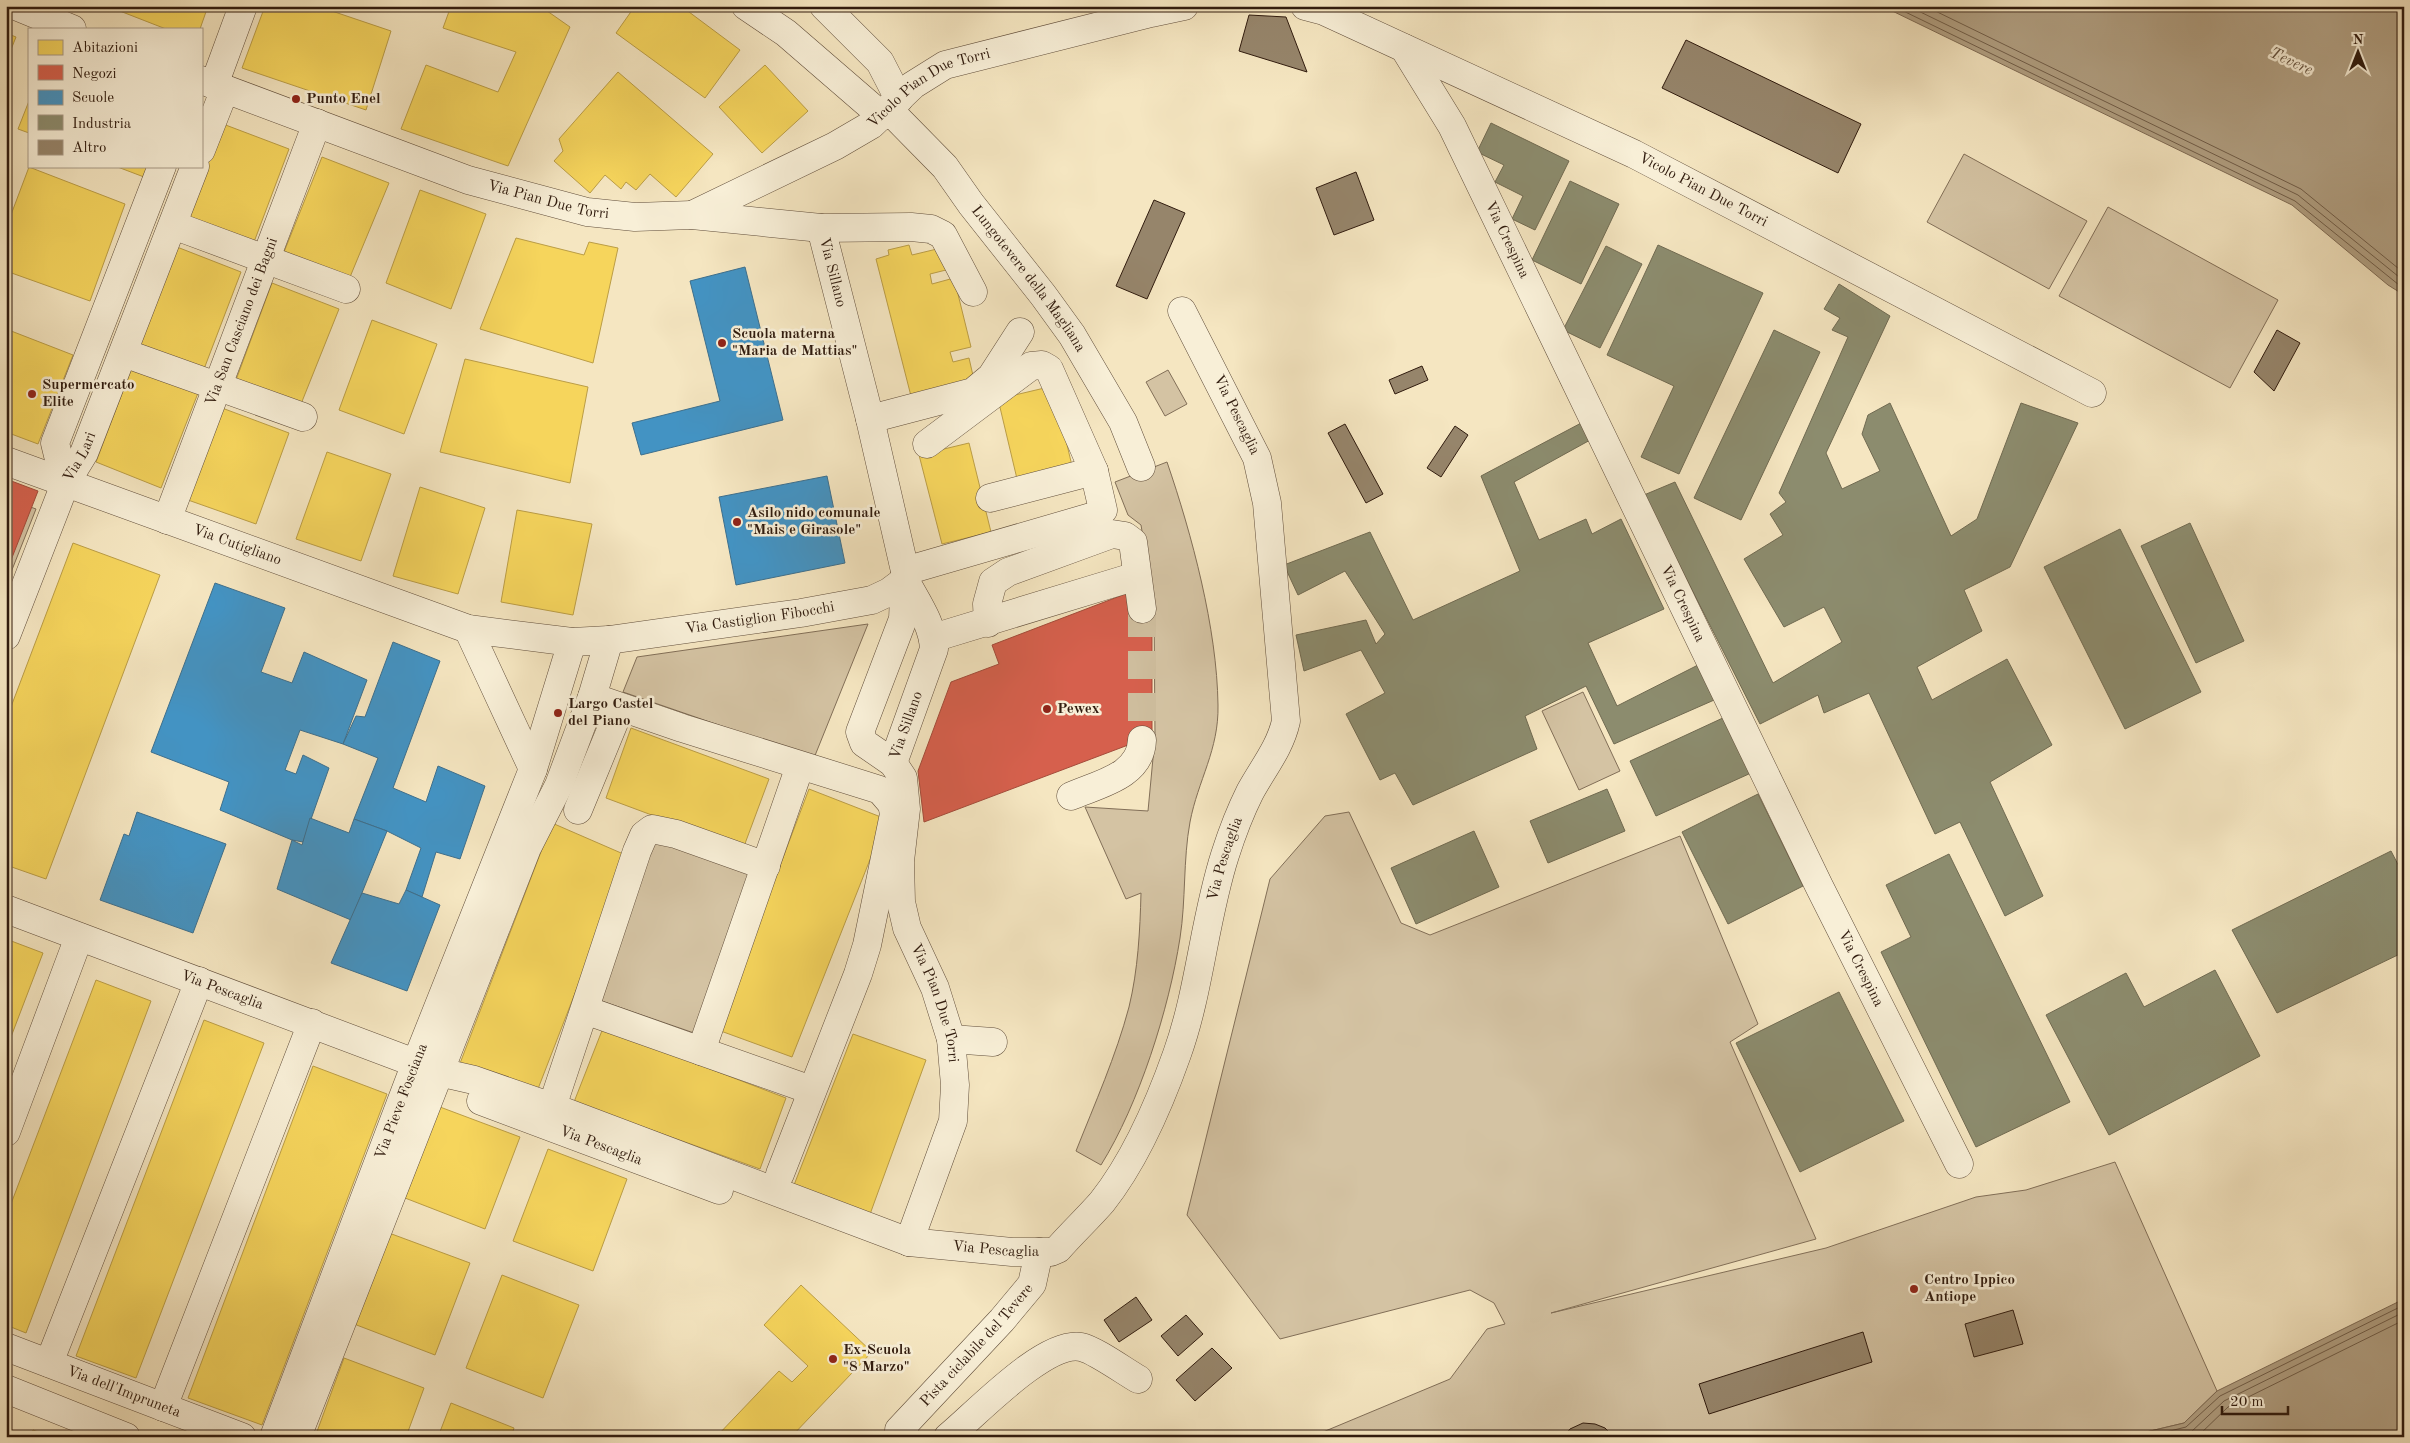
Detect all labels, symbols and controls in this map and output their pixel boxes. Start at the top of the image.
legend [28,28,202,168]
north arrow [2332,28,2382,78]
text: N [2353,33,2364,47]
text: Abitazioni [72,41,138,56]
water label: Tevere [2267,45,2315,79]
street label: Vicolo Pian Due Torri [865,46,992,131]
text: Negozi [72,67,117,82]
text: Scuole [72,91,114,106]
place label: Punto Enel [306,92,381,107]
marker: Punto Enel [290,93,302,105]
text: Industria [72,117,132,132]
text: Altro [72,141,106,156]
street label: Vicolo Pian Due Torri [1636,150,1770,230]
street label: Via Pian Due Torri [486,178,610,222]
street label: Via Crespina [1482,199,1532,281]
street label: Lungotevere della Magliana [968,203,1088,355]
street label: Via San Casciano dei Bagni [203,236,280,408]
street label: Via Sillano [816,236,849,309]
place label: Scuola materna "Maria de Mattias" [732,327,857,359]
marker: Scuola materna "Maria de Mattias" [716,337,728,349]
street label: Via Pescaglia [1210,373,1262,458]
place label: Supermercato Elite [42,378,135,410]
marker: Supermercato Elite [26,388,38,400]
street label: Via Lari [61,430,99,485]
place label: Asilo nido comunale "Mais e Girasole" [747,506,881,538]
marker: Asilo nido comunale "Mais e Girasole" [731,516,743,528]
street label: Via Cutigliano [191,522,284,568]
street label: Via Crespina [1658,563,1708,645]
street label: Via Castiglion Fibocchi [684,600,836,637]
street label: Via Sillano [887,689,926,761]
place label: Largo Castel del Piano [568,697,654,729]
place label: Pewex [1057,702,1100,717]
marker: Pewex [1041,703,1053,715]
marker: Largo Castel del Piano [552,707,564,719]
street label: Via Pescaglia [1205,814,1246,902]
street label: Via Crespina [1835,928,1886,1010]
street label: Via Pian Due Torri [908,941,961,1063]
street label: Via Pescaglia [179,968,266,1013]
street label: Via Pieve Fosciana [373,1041,431,1161]
street label: Via Pescaglia [557,1124,645,1168]
street label: Via Pescaglia [952,1239,1040,1260]
place label: Centro Ippico Antiope [1924,1273,2015,1305]
street label: Pista ciclabile del Tevere [917,1281,1036,1410]
marker: Centro Ippico Antiope [1908,1283,1920,1295]
place label: Ex-Scuola "8 Marzo" [843,1343,911,1375]
marker: Ex-Scuola "8 Marzo" [827,1353,839,1365]
street label: Via dell'Impruneta [65,1363,183,1421]
scale bar [2222,1383,2289,1415]
text: 20 m [2230,1395,2264,1410]

